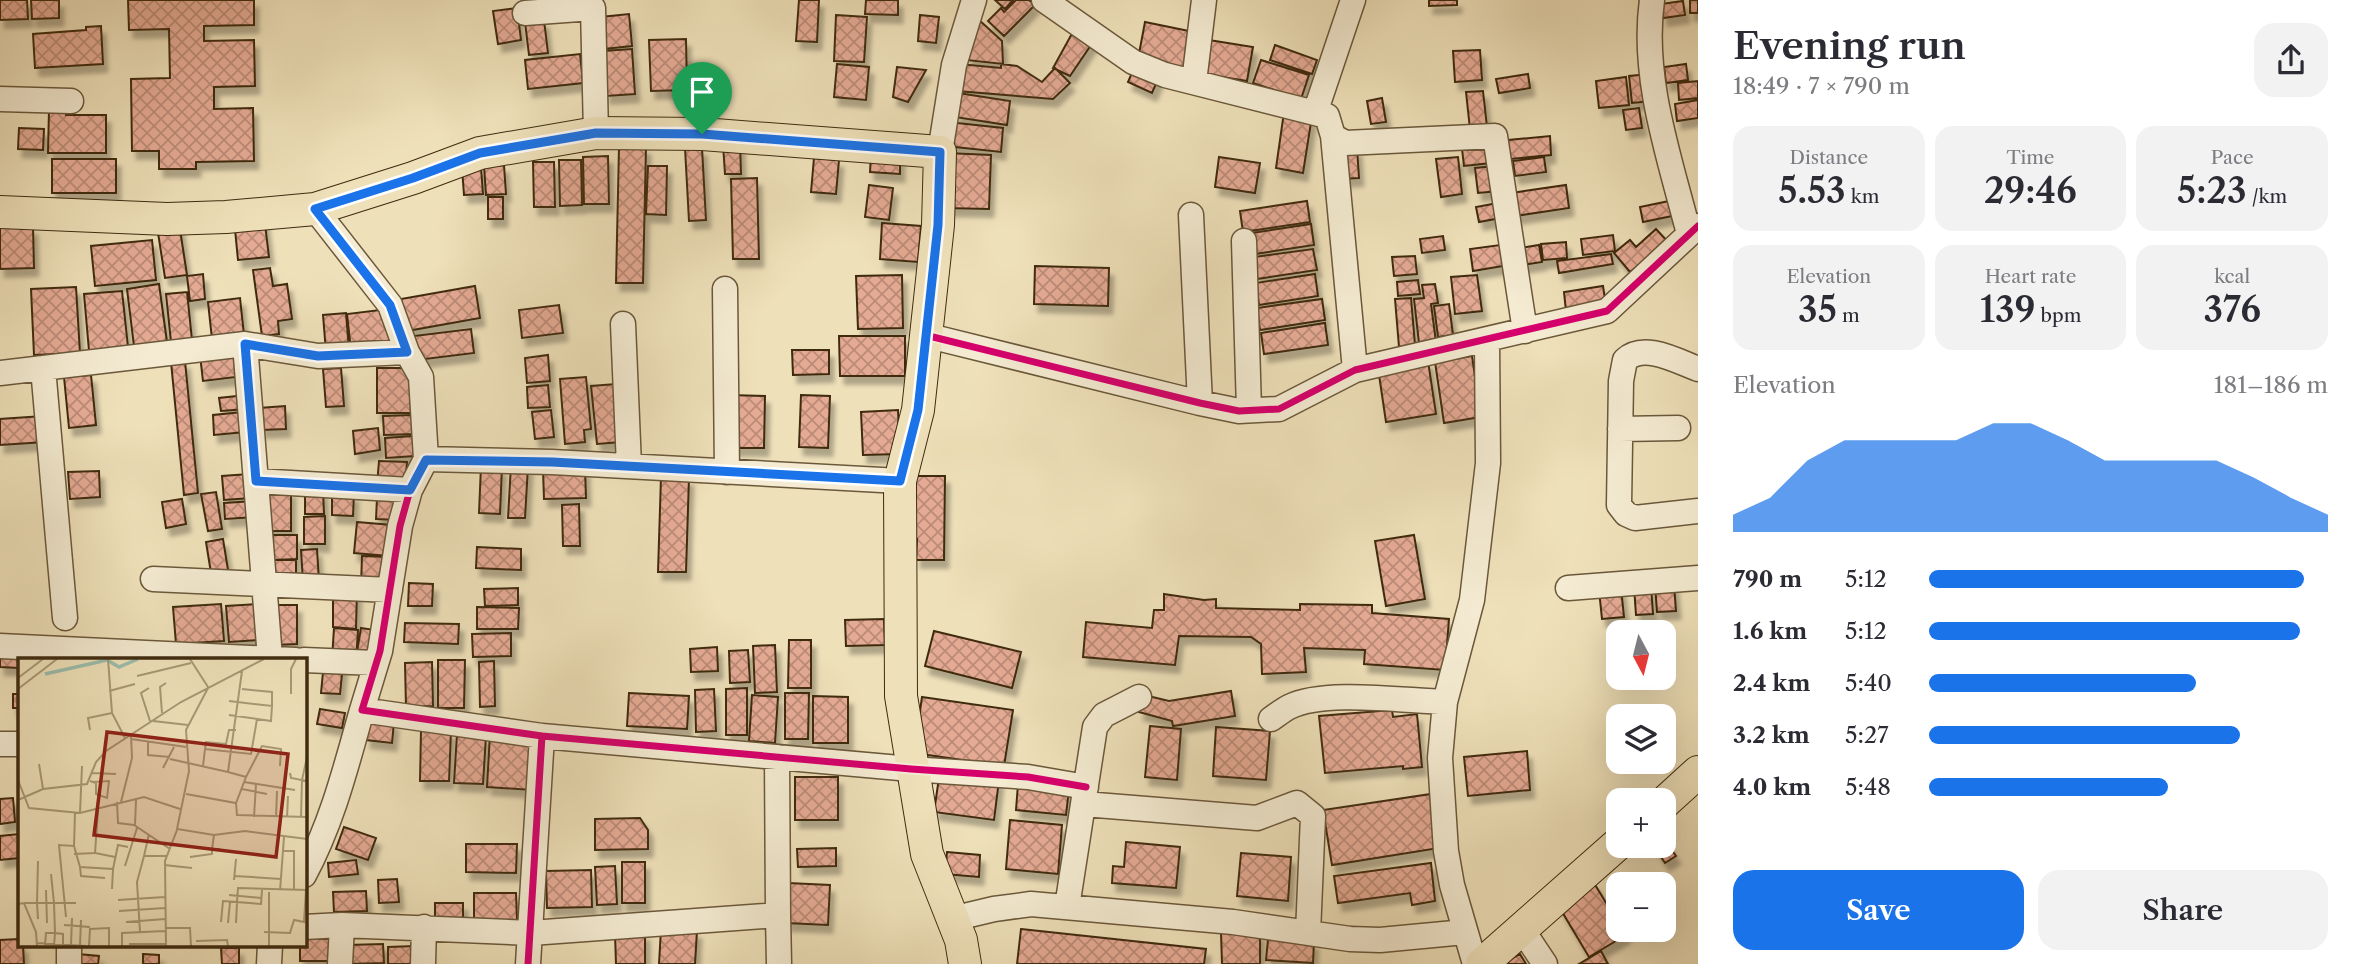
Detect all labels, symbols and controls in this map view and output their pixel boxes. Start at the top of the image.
text: Evening run [1733,22,1966,69]
button: share [2254,23,2328,97]
pin [672,62,732,134]
text: 18:49 · 7 × 790 m [1733,72,1910,100]
icon: arrive [683,73,721,111]
text: Distance [1790,146,1868,169]
text: Time [2006,146,2055,169]
text: Pace [2211,146,2254,169]
text: 5.53 [1778,169,1846,212]
text: 29:46 [1984,169,2077,212]
text: 5:23 [2177,169,2247,212]
text: km [1846,185,1879,208]
text: /km [2247,185,2287,208]
text: Elevation [1786,265,1871,288]
text: Heart rate [1985,265,2076,288]
text: kcal [2214,265,2250,288]
text: 35 [1798,288,1837,331]
text: 139 [1980,288,2035,331]
text: 376 [2203,288,2261,331]
text: m [1837,304,1860,327]
text: bpm [2035,304,2081,327]
text: Elevation [1733,371,1836,399]
text: 181–186 m [2214,371,2328,399]
text: 790 m [1733,565,1802,593]
text: 5:12 [1845,565,1887,593]
text: 1.6 km [1733,617,1807,645]
text: 5:12 [1845,617,1887,645]
north arrow [1606,620,1676,690]
map controls [1606,620,1676,942]
inset map [18,658,306,946]
text: 2.4 km [1733,669,1810,697]
text: 5:40 [1845,669,1892,697]
button: layers [1606,704,1676,774]
text: 3.2 km [1733,721,1810,749]
text: 5:27 [1845,721,1889,749]
text: 4.0 km [1733,773,1811,801]
text: 5:48 [1845,773,1891,801]
button: + [1606,788,1676,858]
button: Save [1733,870,2024,950]
button: Share [2038,870,2328,950]
button: − [1606,872,1676,942]

